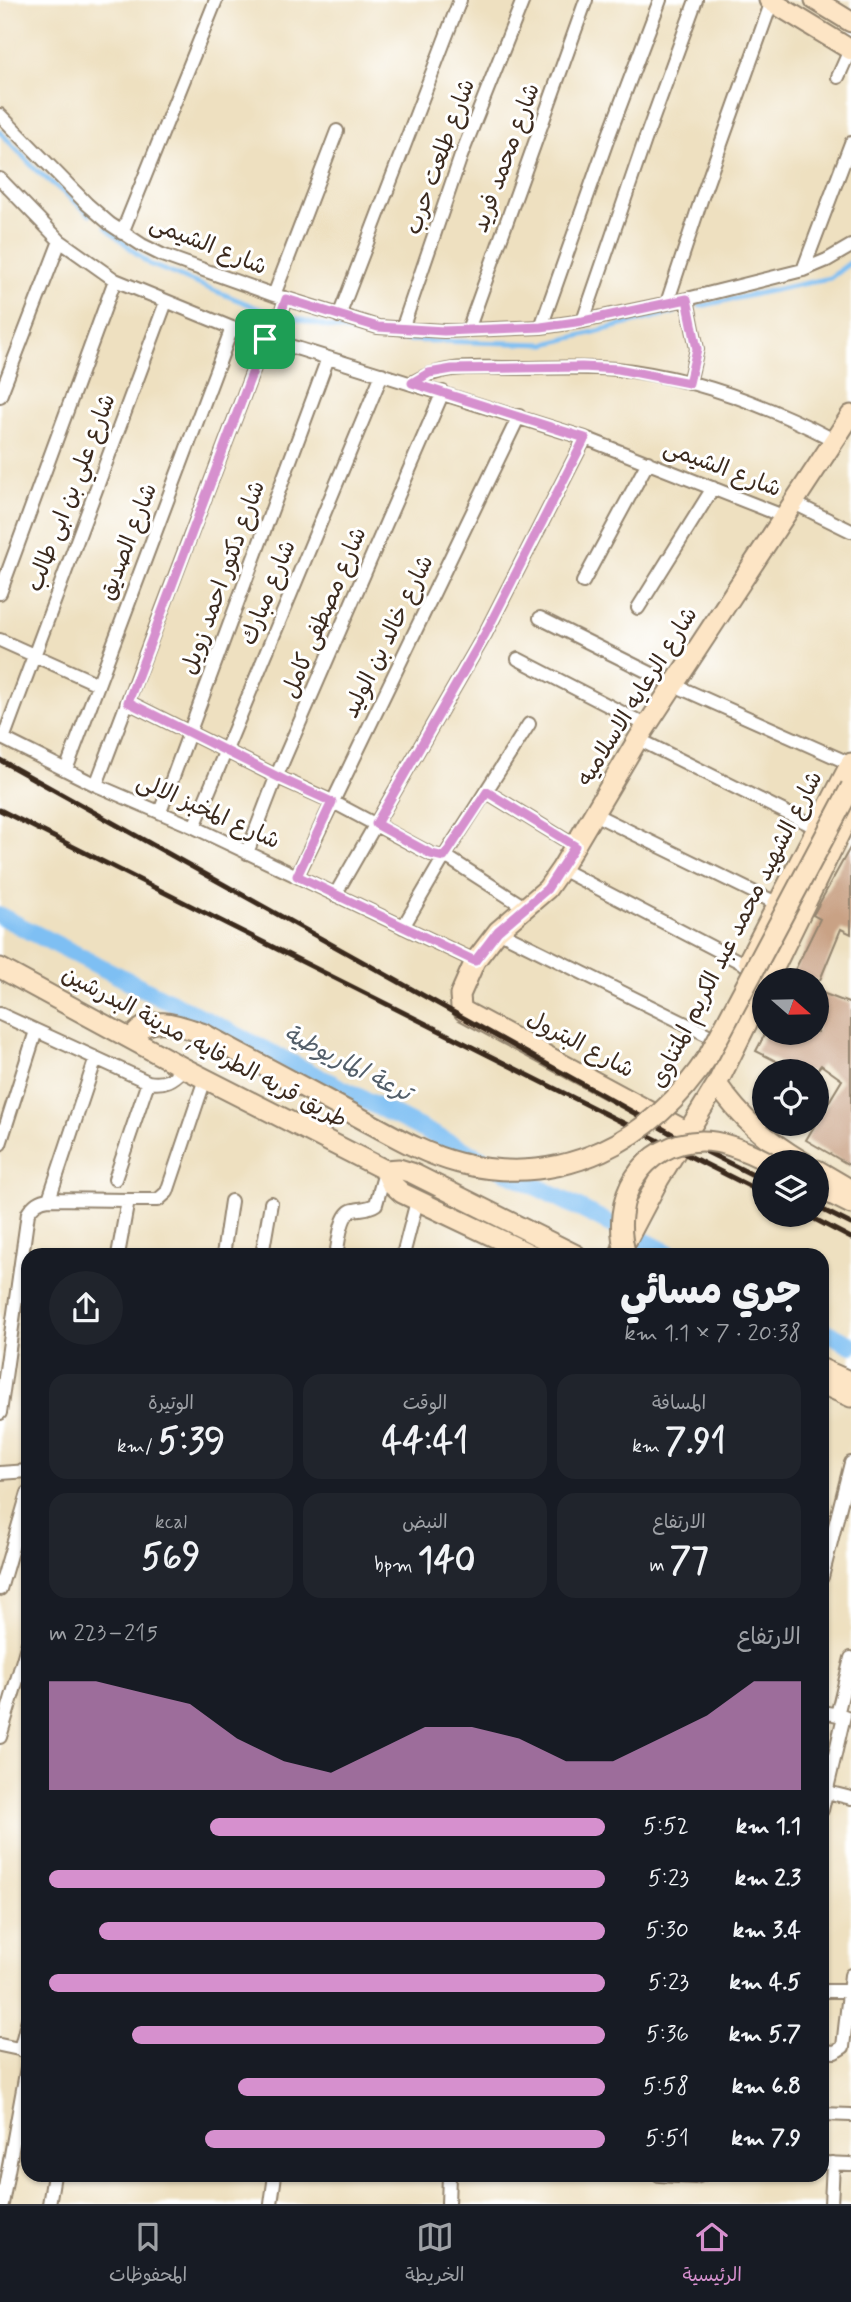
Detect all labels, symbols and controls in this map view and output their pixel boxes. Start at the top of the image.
street label: شارع طلعت حرب [399,75,483,239]
street label: شارع محمد فريد [466,79,548,237]
street label: شارع الشيمى [145,209,271,283]
pin [235,309,295,369]
icon: arrive [246,320,284,358]
street label: شارع علي بن ابى طالب [20,390,127,598]
street label: شارع الشيمى [659,433,785,505]
street label: شارع دكتور احمد زويل [175,477,273,679]
street label: شارع الصديق [93,479,165,605]
street label: شارع مصطفى كامل [275,523,375,703]
street label: شارع مبارك [234,536,304,650]
street label: شارع خالد بن الوليد [337,551,441,723]
street label: شارع الرعايه الاسلاميه [571,602,705,792]
street label: شارع الشهيد محمد عبد الكريم المتناوى [644,766,831,1094]
street label: شارع المخبز الالى [132,767,284,857]
street label: طريق قريه الطرفايه, مدينة البدرشين [56,960,352,1136]
north arrow [752,968,830,1045]
map controls [752,968,829,1227]
street label: شارع البترول [521,1004,639,1086]
water label: ترعة الماريوطية [278,1019,419,1111]
button: locate [752,1059,829,1136]
button: layers [752,1150,829,1227]
text: جري مسائي [620,1268,801,1317]
button: share [49,1271,123,1345]
text: 20:38 · 7 × 1.1 km [624,1319,801,1349]
text: الوتيرة [148,1391,194,1416]
text: الوقت [403,1391,447,1416]
text: المسافة [652,1391,706,1416]
text: 5:39 [158,1419,225,1465]
text: 44:41 [382,1419,468,1465]
text: 7.91 [665,1419,726,1465]
text: /km [117,1434,158,1459]
text: km [632,1434,665,1459]
text: kcal [155,1510,187,1535]
text: النبض [402,1510,448,1535]
text: الارتفاع [652,1510,706,1535]
text: 569 [142,1535,200,1581]
text: 140 [418,1538,476,1584]
text: 77 [670,1538,709,1584]
text: bpm [374,1553,418,1578]
text: m [649,1553,670,1578]
text: 215–223 m [49,1619,158,1649]
text: الارتفاع [737,1623,801,1653]
text: 5:52 [643,1812,689,1842]
text: 1.1 km [736,1812,801,1842]
text: 5:23 [648,1864,689,1894]
text: 2.3 km [735,1864,801,1894]
text: 5:30 [646,1916,689,1946]
text: 3.4 km [733,1916,801,1946]
text: 5:23 [648,1968,689,1998]
text: 4.5 km [729,1968,801,1998]
text: 5:36 [646,2020,689,2050]
text: 5.7 km [729,2020,801,2050]
text: 5:58 [643,2072,689,2102]
text: 6.8 km [732,2072,801,2102]
text: 5:51 [645,2124,689,2154]
text: 7.9 km [731,2124,801,2154]
tab: المحفوظات [109,2218,187,2291]
tab: الخريطة [405,2218,464,2291]
tab: الرئيسية [682,2218,742,2291]

